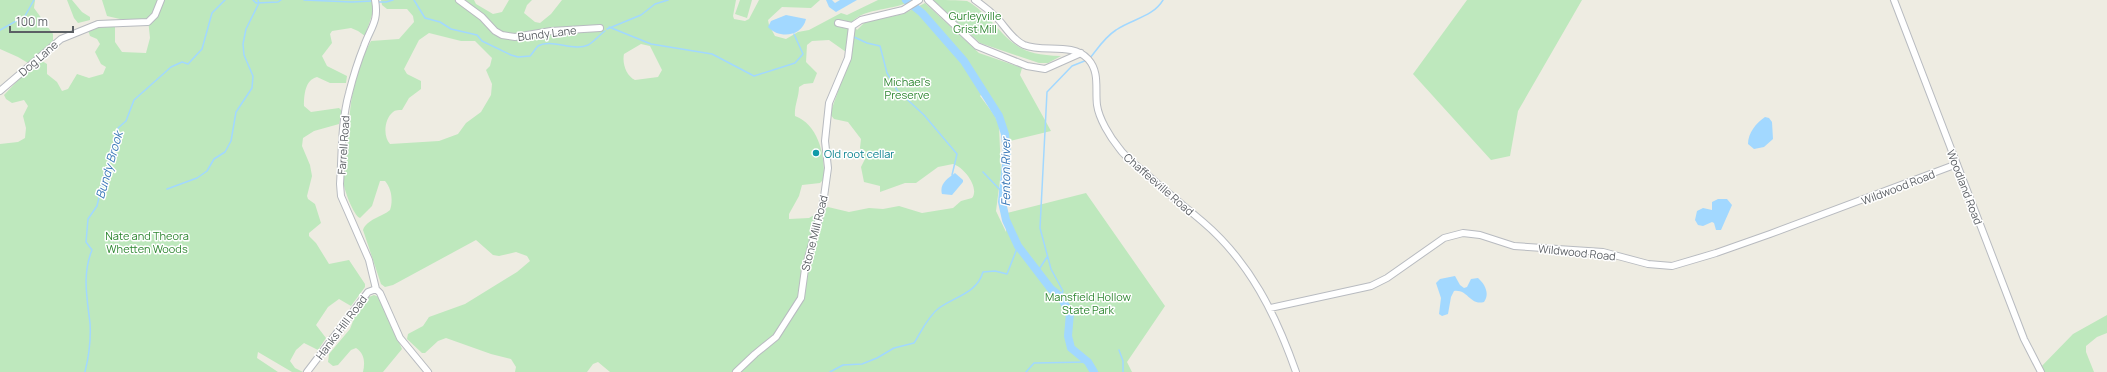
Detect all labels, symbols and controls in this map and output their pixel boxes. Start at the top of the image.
scale bar [10,8,73,34]
park label: Gurleyville Grist Mill [949,8,1002,36]
text: 100 m [16,13,48,30]
street label: Bundy Lane [517,22,578,44]
street label: Dog Lane [15,36,61,79]
park label: Michael's Preserve [884,74,930,102]
street label: Farrell Road [333,115,353,175]
water label: Bundy Brook [91,127,127,201]
water label: Fenton River [997,136,1014,206]
place label: Old root cellar [824,146,894,161]
street label: Woodland Road [1944,147,1986,227]
marker: Old root cellar [811,148,821,158]
street label: Chaffeeville Road [1121,149,1197,219]
street label: Wildwood Road [1859,166,1937,208]
street label: Stone Mill Road [797,193,831,273]
park label: Nate and Theora Whetten Woods [105,228,189,256]
street label: Wildwood Road [1538,240,1616,264]
park label: Mansfield Hollow State Park [1045,289,1132,317]
street label: Hanks Hill Road [312,292,370,362]

